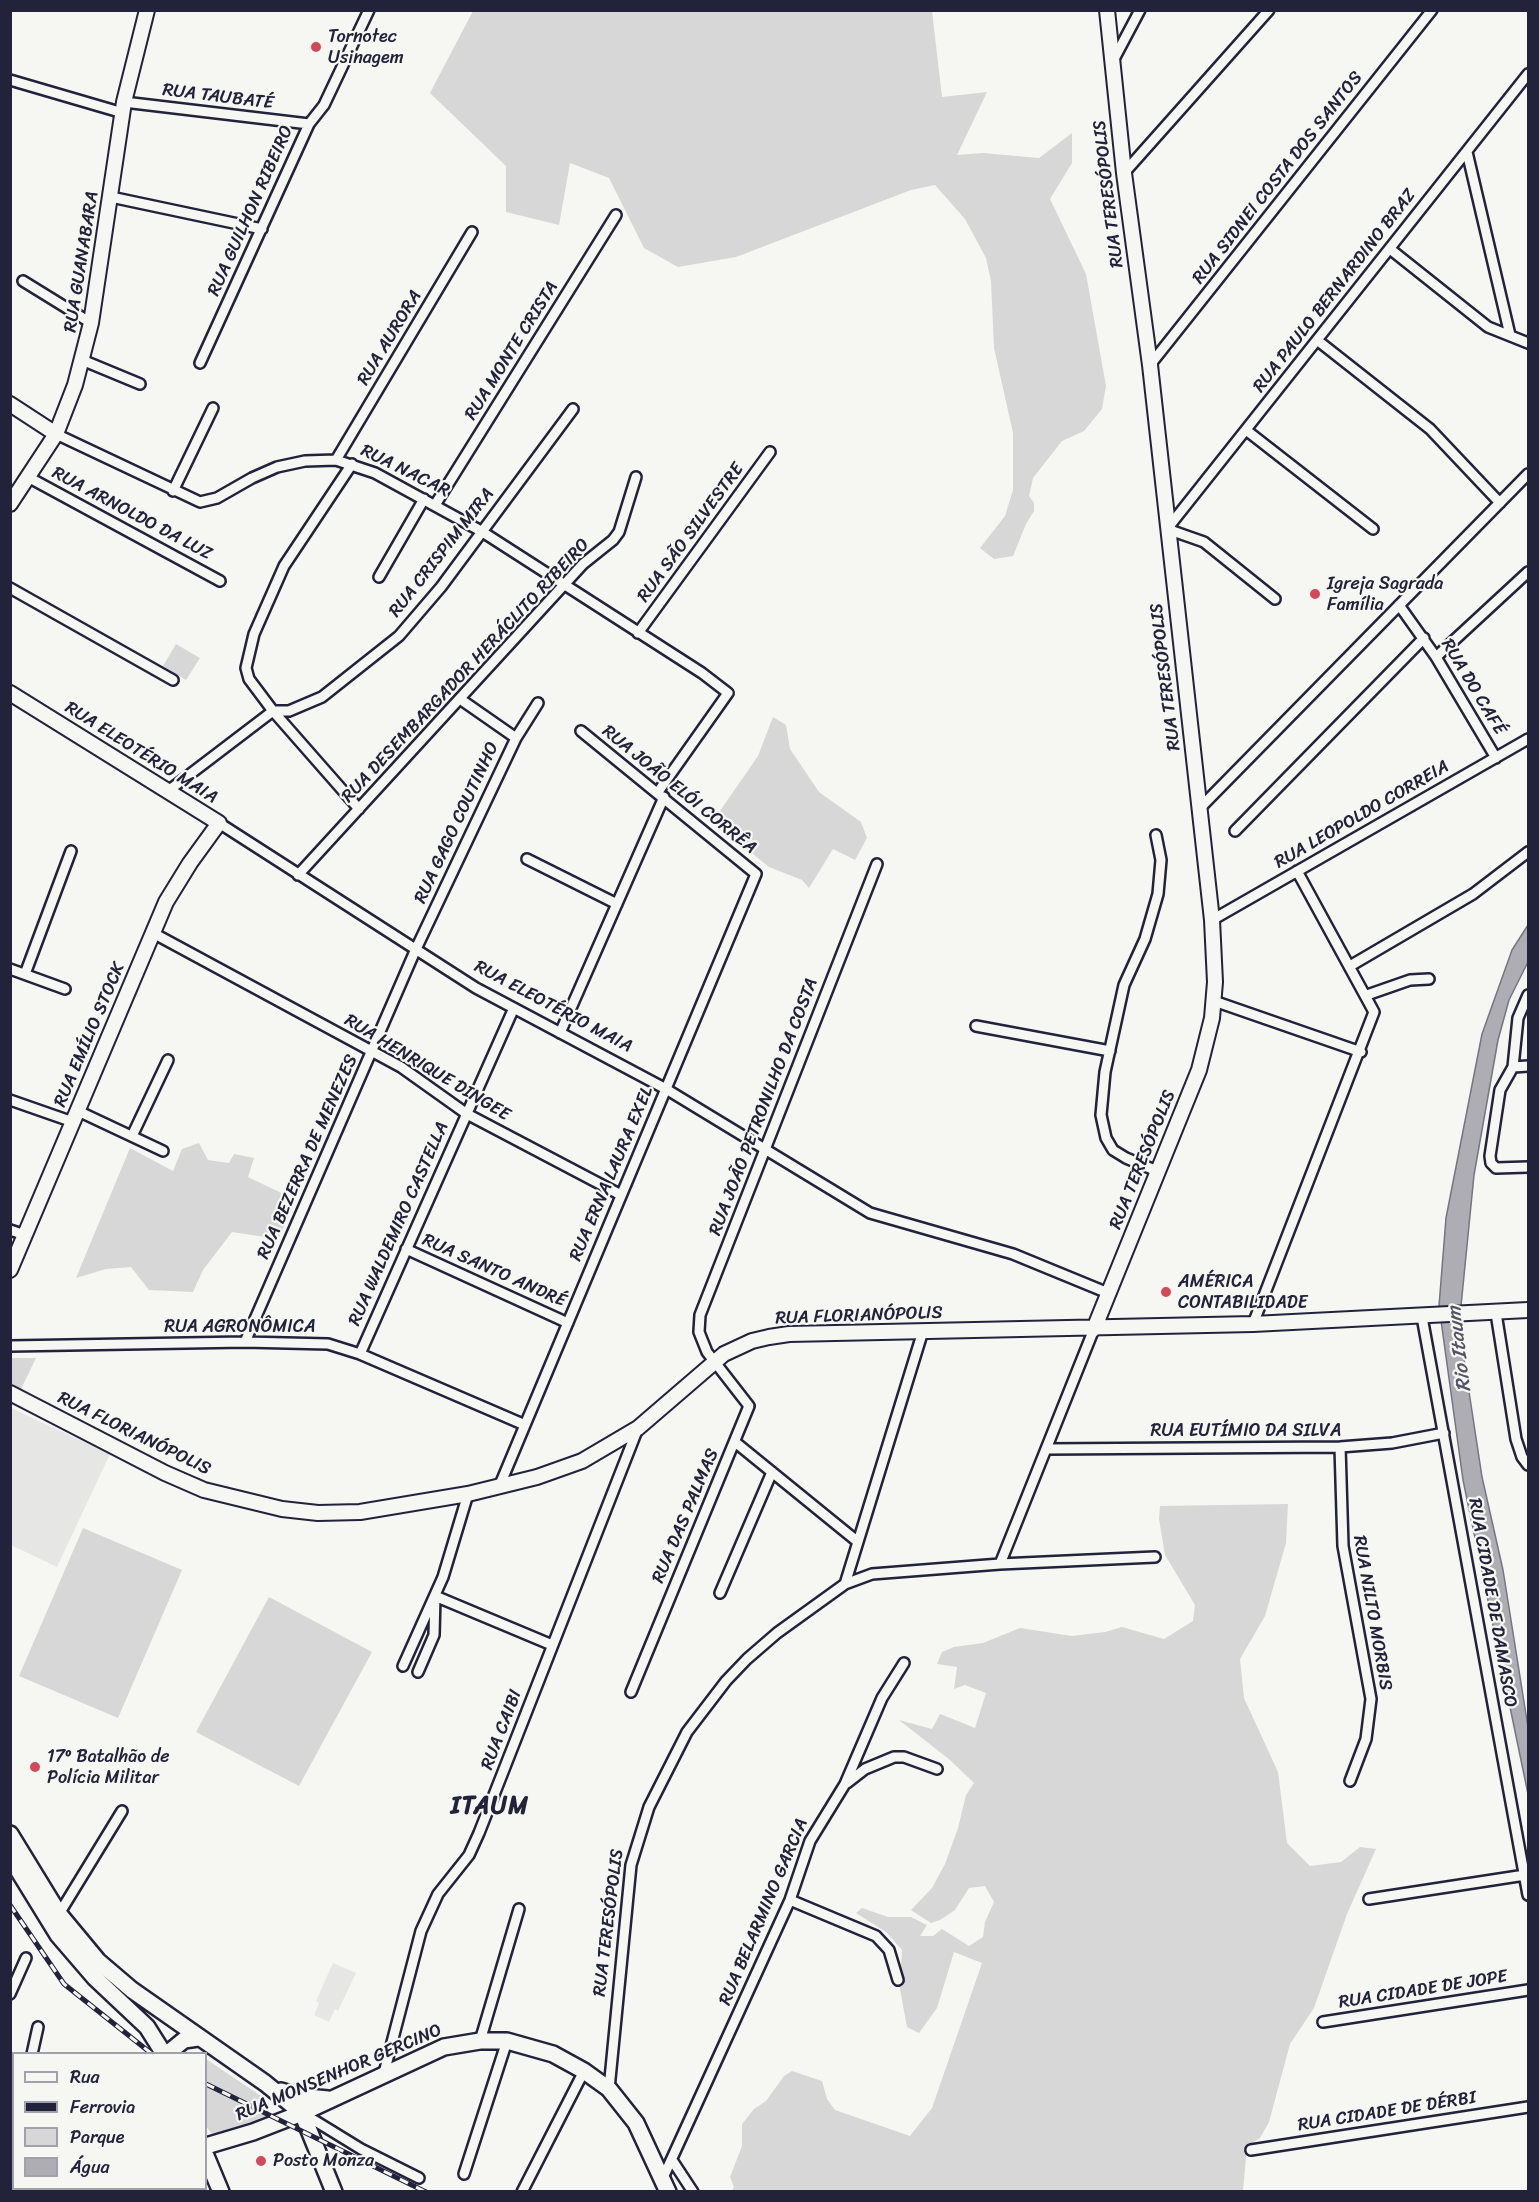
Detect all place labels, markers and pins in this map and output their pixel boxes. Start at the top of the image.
place label: Tornotec Usinagem [328,26,403,68]
marker: Tornotec Usinagem [309,40,323,54]
place label: Igreja Sagrada Família [1327,573,1443,616]
marker: Igreja Sagrada Família [1308,587,1322,601]
place label: AMÉRICA CONTABILIDADE [1178,1271,1308,1314]
marker: AMÉRICA CONTABILIDADE [1159,1285,1173,1299]
place label: 17º Batalhão de Polícia Militar [47,1746,170,1788]
marker: 17º Batalhão de Polícia Militar [28,1760,42,1774]
place label: Posto Monza [273,2150,374,2172]
marker: Posto Monza [254,2154,268,2168]

